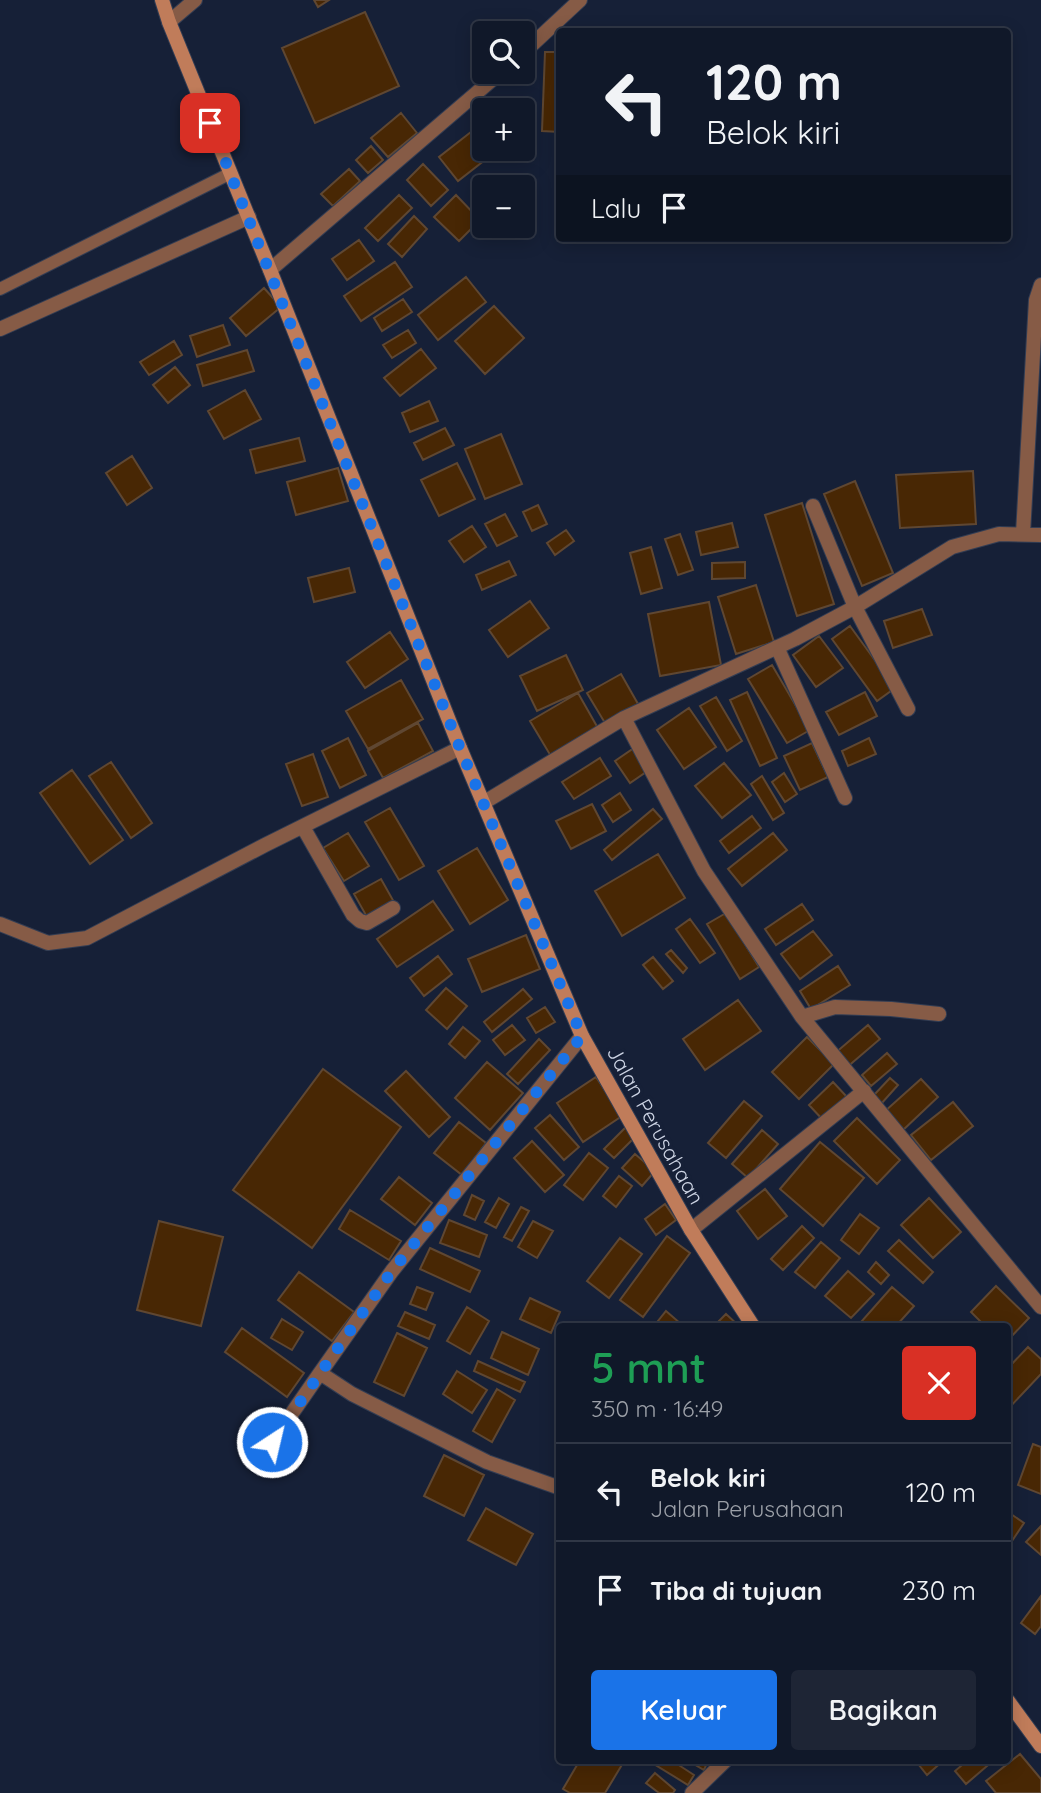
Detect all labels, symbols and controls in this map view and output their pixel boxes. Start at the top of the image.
map controls [472,21,535,238]
button: search [472,21,535,84]
text: 120 m [706,51,842,112]
icon: left [591,56,682,147]
pin [180,93,240,153]
button: + [472,98,535,161]
icon: arrive [191,104,229,142]
text: Belok kiri [706,112,840,152]
button: − [472,175,535,238]
icon: arrive [655,189,693,227]
text: Lalu [591,192,641,225]
street label: Jalan Perusahaan [602,1041,710,1209]
text: 5 mnt [591,1341,706,1394]
button: close [902,1346,976,1420]
text: 350 m · 16:49 [591,1394,723,1423]
position arrow [235,1405,309,1479]
text: Belok kiri [650,1461,766,1494]
icon: left [591,1473,629,1511]
text: 120 m [906,1476,976,1509]
text: Jalan Perusahaan [650,1494,844,1523]
icon: arrive [591,1571,629,1609]
text: Tiba di tujuan [650,1574,822,1607]
text: 230 m [902,1574,976,1607]
button: Keluar [591,1670,777,1750]
button: Bagikan [791,1670,976,1750]

